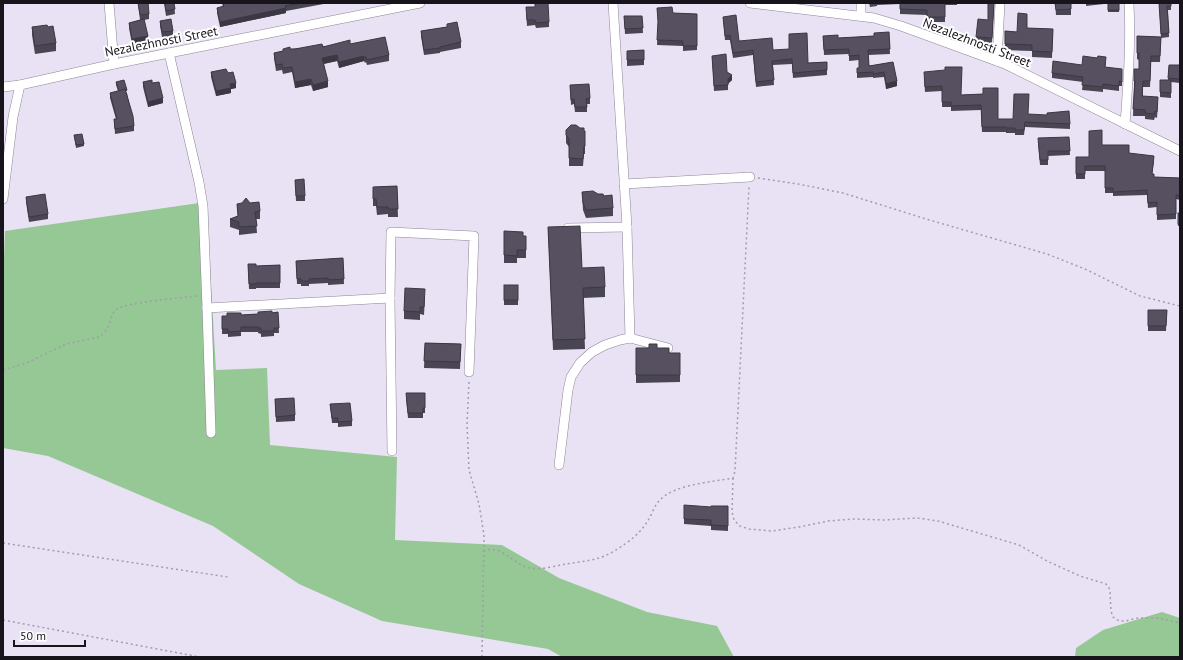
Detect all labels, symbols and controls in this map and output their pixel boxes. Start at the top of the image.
street label: Nezalezhnosti Street [920,14,1034,71]
street label: Nezalezhnosti Street [103,22,220,61]
scale bar [14,622,85,648]
text: 50 m [20,628,46,643]

